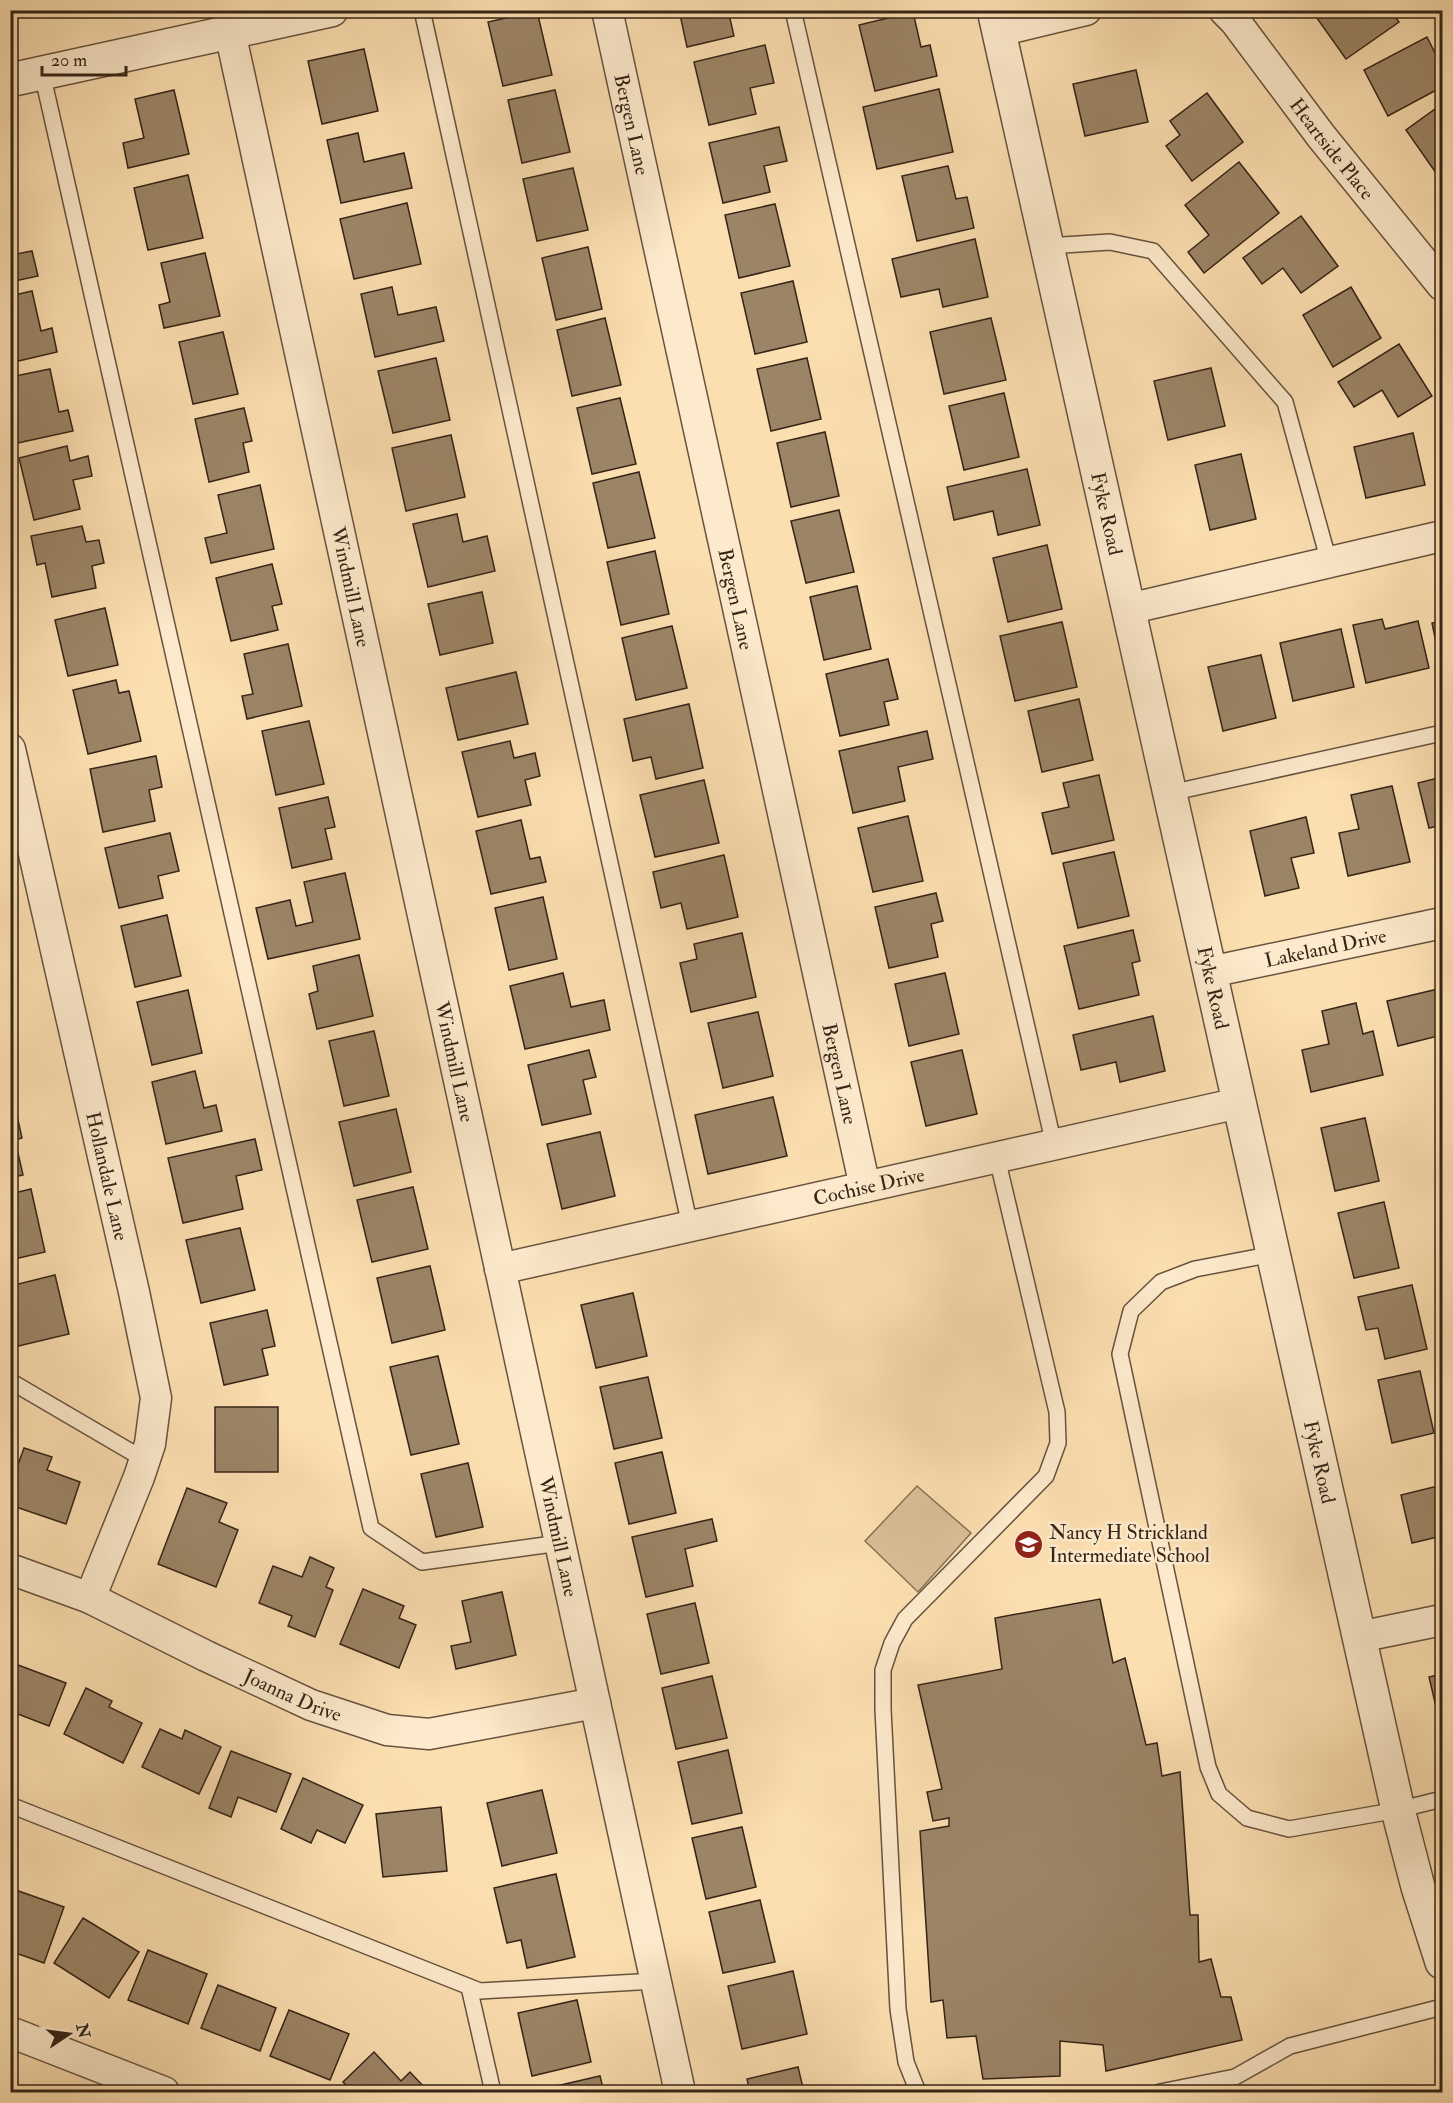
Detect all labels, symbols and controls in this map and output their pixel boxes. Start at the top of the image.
scale bar [42,39,126,77]
text: 20 m [51,49,87,72]
street label: Bergen Lane [608,71,655,177]
street label: Heartside Place [1284,93,1380,205]
street label: Fyke Road [1085,470,1128,558]
street label: Windmill Lane [325,523,376,650]
street label: Bergen Lane [712,546,759,652]
street label: Lakeland Drive [1262,923,1389,973]
street label: Fyke Road [1191,944,1234,1032]
street label: Windmill Lane [429,998,480,1124]
street label: Bergen Lane [816,1021,863,1127]
street label: Hollandale Lane [80,1109,134,1243]
street label: Cochise Drive [811,1162,927,1211]
street label: Fyke Road [1298,1418,1341,1506]
street label: Windmill Lane [533,1473,583,1599]
place label: Nancy H Strickland Intermediate School [1049,1520,1210,1568]
school or university icon: Nancy H Strickland Intermediate School [1012,1528,1044,1560]
street label: Joanna Drive [239,1663,345,1727]
north arrow [39,2004,99,2064]
text: N [71,2021,94,2041]

